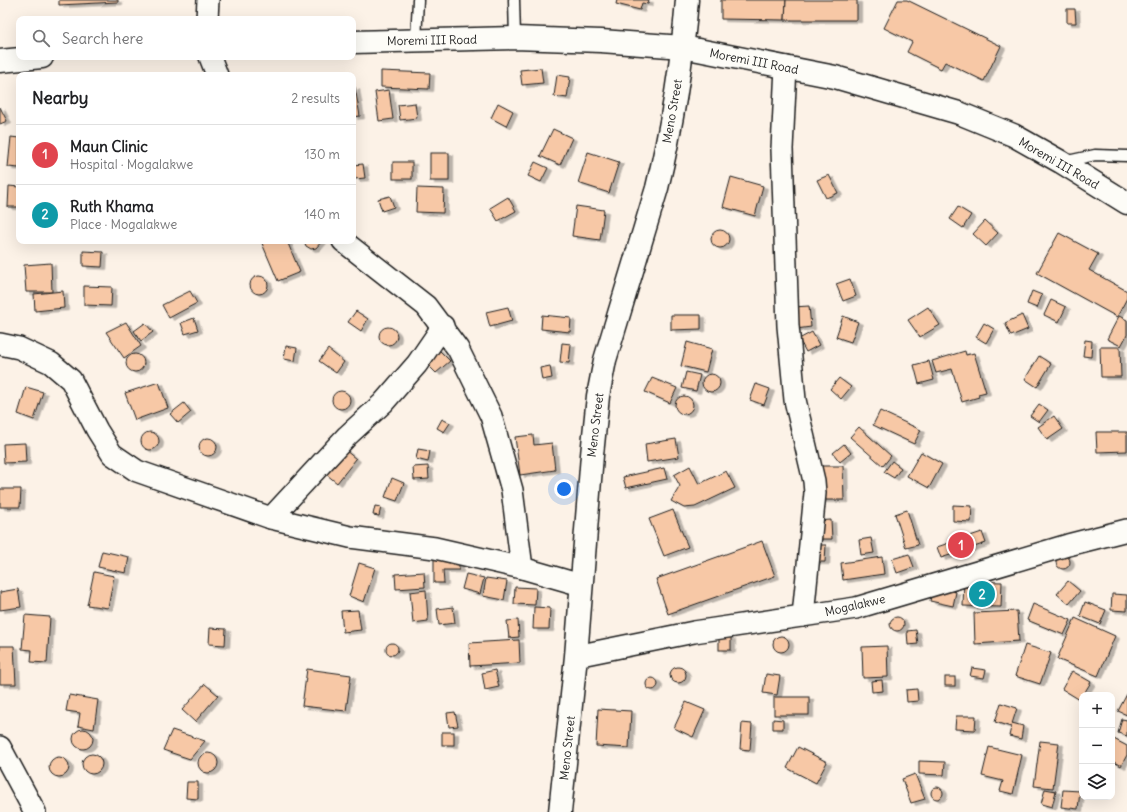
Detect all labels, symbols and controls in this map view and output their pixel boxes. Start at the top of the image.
search box [16,16,356,60]
icon: search [30,27,52,49]
text: Search here [62,29,143,48]
street label: Moremi III Road [387,32,477,48]
street label: Moremi III Road [708,45,800,77]
street label: Meno Street [659,78,685,144]
text: Nearby [32,87,88,109]
text: 2 results [291,90,340,107]
street label: Moremi III Road [1016,134,1102,192]
text: Maun Clinic [70,137,148,156]
text: 1 [42,146,48,163]
text: 130 m [304,146,340,163]
text: Hospital · Mogalakwe [70,156,193,173]
text: Ruth Khama [70,197,154,216]
text: 2 [41,206,49,223]
text: 140 m [304,206,340,223]
text: Place · Mogalakwe [70,216,177,233]
street label: Meno Street [584,392,606,458]
your location [554,479,574,499]
pin: 1 [948,530,974,560]
pin: 2 [969,579,995,609]
street label: Mogalakwe [823,591,887,619]
map controls [1079,692,1115,800]
button: + [1079,692,1115,728]
street label: Meno Street [556,715,578,781]
button: − [1079,728,1115,764]
button: layers [1079,764,1115,800]

